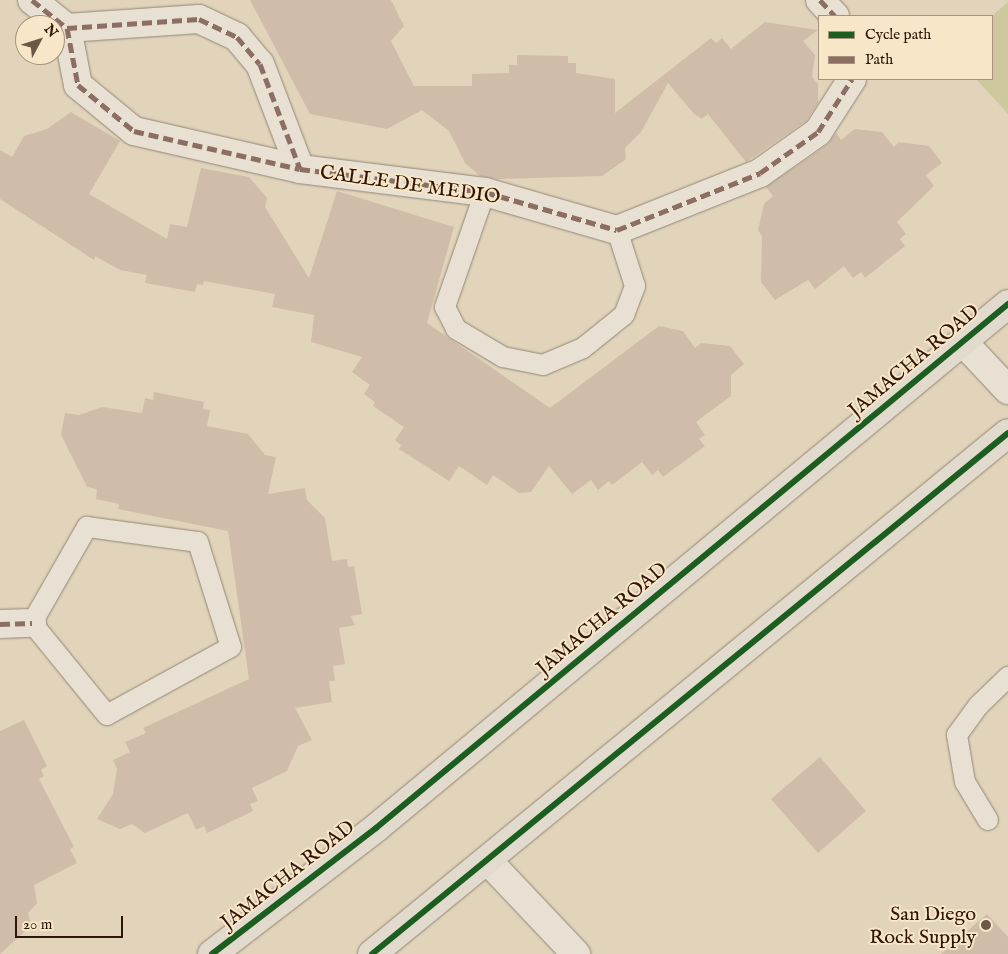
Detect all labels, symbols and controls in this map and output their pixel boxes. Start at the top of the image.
north arrow [15,15,65,65]
legend [818,15,993,80]
text: N [40,21,62,41]
text: Cycle path [865,25,931,44]
text: Path [865,50,893,69]
street label: CALLE DE MEDIO [318,160,502,210]
street label: JAMACHA ROAD [844,299,984,423]
street label: JAMACHA ROAD [532,557,672,681]
street label: JAMACHA ROAD [216,815,360,935]
place label: San Diego Rock Supply [869,902,976,949]
scale bar [18,906,125,938]
text: 20 m [23,915,52,934]
marker: San Diego Rock Supply [980,919,992,931]

